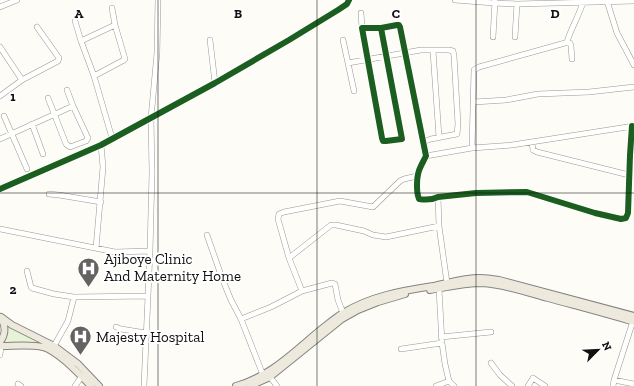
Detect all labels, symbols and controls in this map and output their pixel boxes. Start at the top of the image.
text: A [75,6,84,21]
text: B [234,6,242,21]
text: C [392,6,400,21]
text: D [550,6,560,21]
text: 1 [10,89,16,104]
place label: Ajiboye Clinic And Maternity Home [104,250,241,285]
hospital icon: Ajiboye Clinic And Maternity Home [76,255,102,288]
text: 2 [10,282,17,297]
hospital icon: Majesty Hospital [67,324,93,357]
place label: Majesty Hospital [96,328,205,346]
north arrow [578,330,618,370]
text: N [599,340,615,353]

